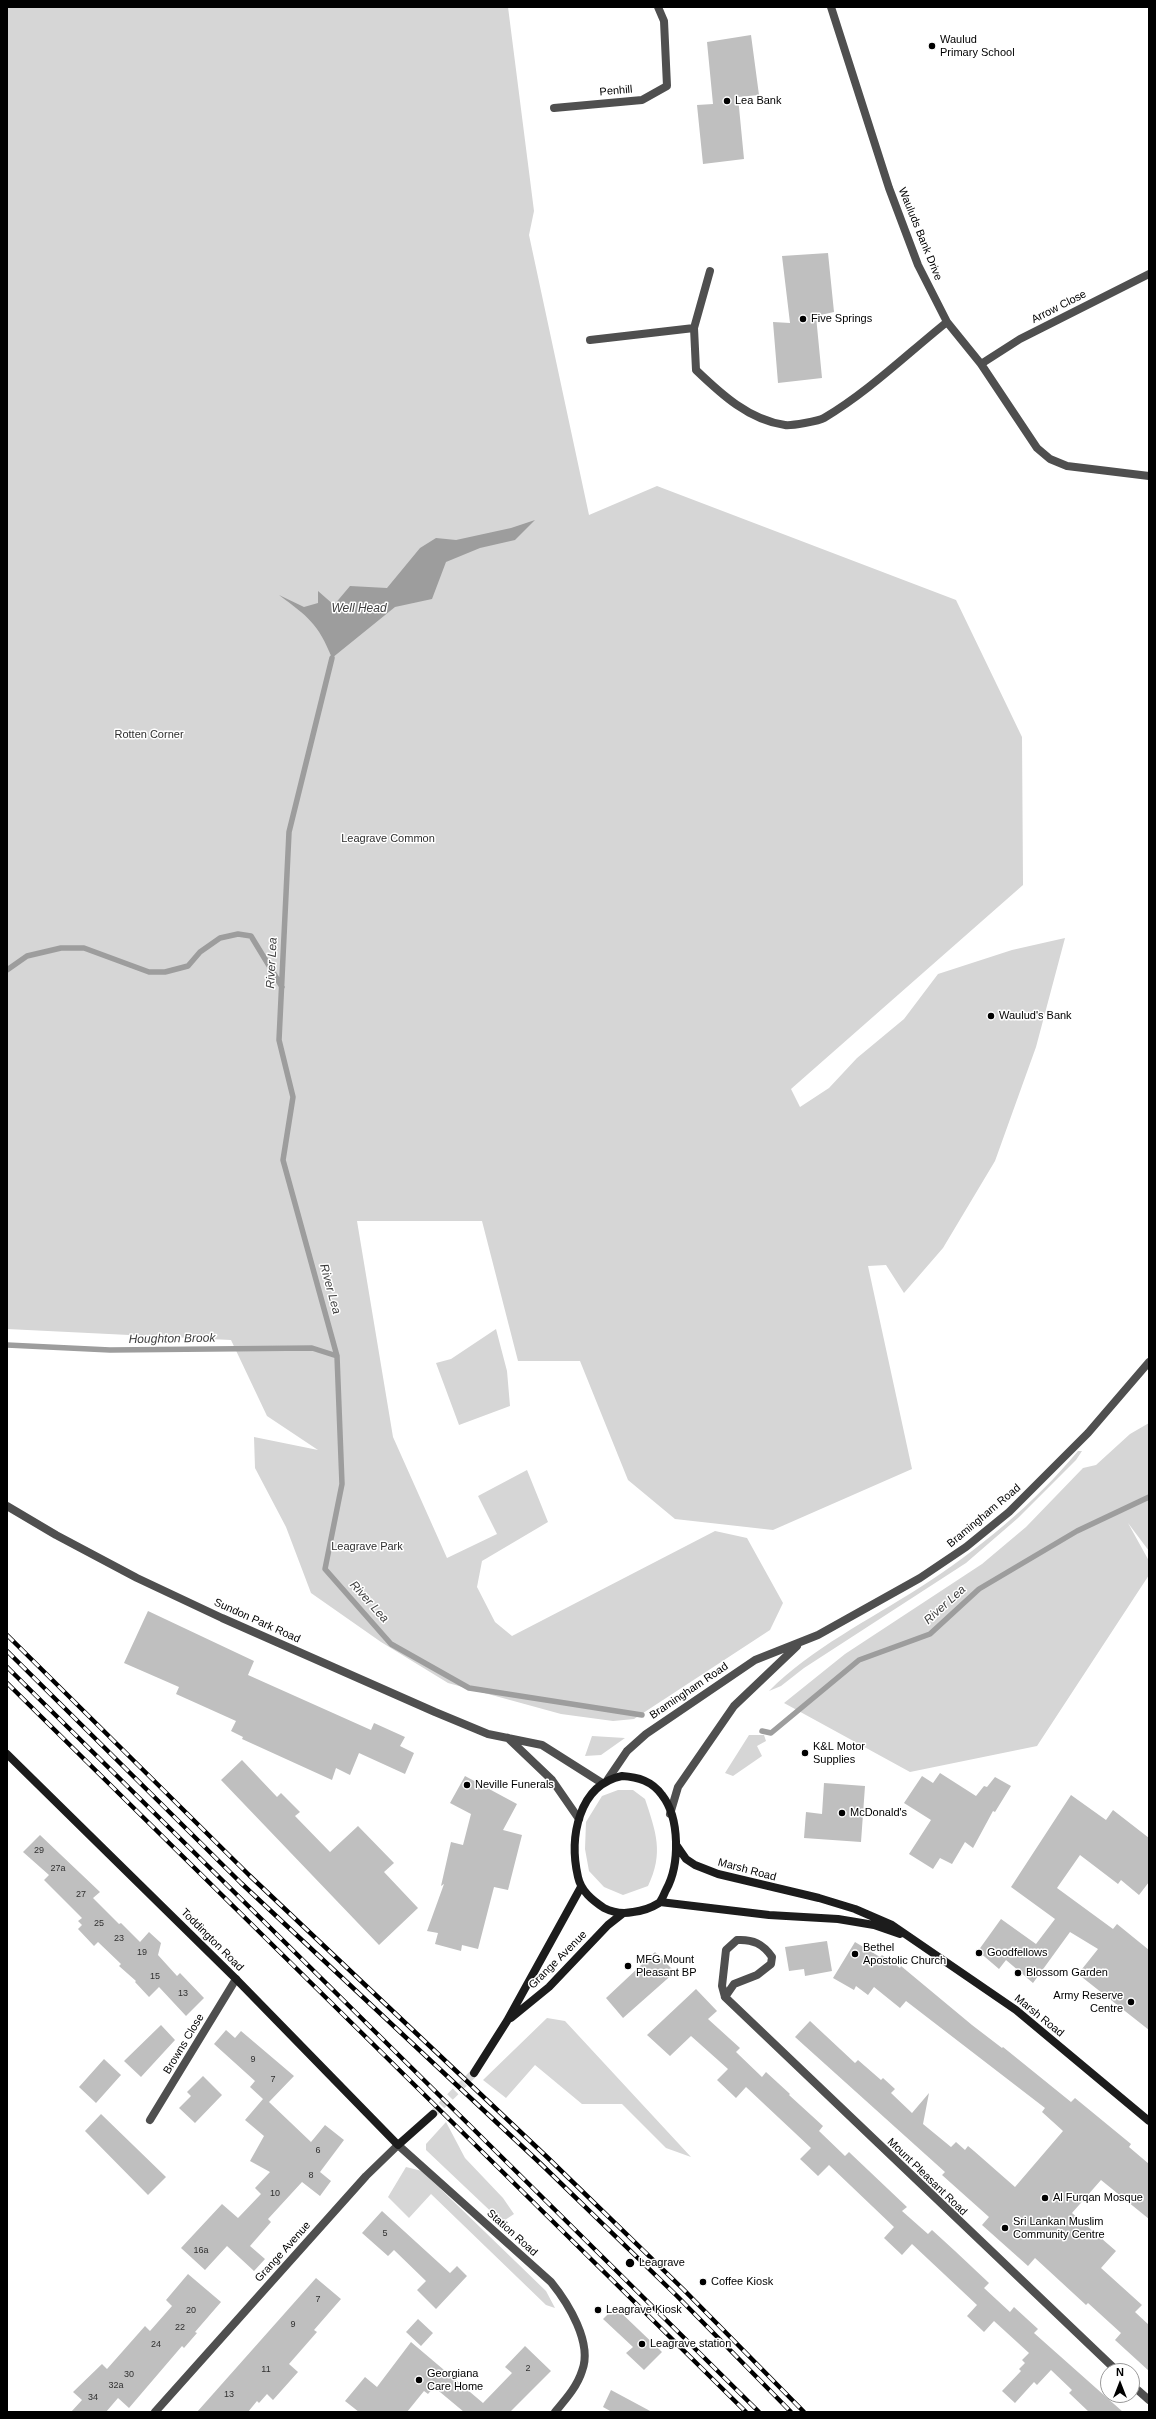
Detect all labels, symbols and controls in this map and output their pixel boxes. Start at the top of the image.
place label: Waulud Primary School [940,33,1015,59]
marker: Waulud Primary School [927,41,937,51]
street label: Penhill [599,83,633,99]
place label: Lea Bank [735,94,781,108]
marker: Lea Bank [722,96,732,106]
street label: Wauluds Bank Drive [895,186,945,282]
street label: Arrow Close [1029,288,1089,326]
place label: Five Springs [811,312,872,326]
marker: Five Springs [798,314,808,324]
water label: Well Head [331,602,387,616]
park label: Rotten Corner [114,728,184,742]
park label: Leagrave Common [341,832,435,846]
water label: River Lea [263,937,281,989]
place label: Waulud's Bank [999,1009,1072,1023]
marker: Waulud's Bank [986,1011,996,1021]
water label: River Lea [316,1262,344,1316]
water label: Houghton Brook [129,1331,215,1347]
street label: Bramingham Road [945,1481,1023,1551]
park label: Leagrave Park [331,1540,403,1554]
water label: River Lea [346,1578,392,1626]
water label: River Lea [921,1582,969,1628]
street label: Sundon Park Road [212,1596,302,1646]
street label: Bramingham Road [647,1660,731,1722]
place label: K&L Motor Supplies [813,1740,865,1766]
marker: K&L Motor Supplies [800,1748,810,1758]
place label: Neville Funerals [475,1778,554,1792]
marker: Neville Funerals [462,1780,472,1790]
place label: McDonald's [850,1806,907,1820]
marker: McDonald's [837,1808,847,1818]
house number: 29 [34,1846,44,1856]
street label: Marsh Road [716,1856,778,1884]
house number: 27a [50,1864,66,1874]
house number: 27 [76,1890,86,1900]
street label: Toddington Road [178,1906,246,1974]
house number: 25 [94,1919,104,1929]
street label: Grange Avenue [526,1928,590,1992]
house number: 23 [114,1934,124,1944]
place label: Bethel Apostolic Church [863,1941,946,1967]
place label: Goodfellows [987,1946,1048,1960]
house number: 19 [137,1948,147,1958]
marker: Goodfellows [974,1948,984,1958]
marker: Bethel Apostolic Church [850,1949,860,1959]
place label: MFG Mount Pleasant BP [636,1953,697,1979]
marker: MFG Mount Pleasant BP [623,1961,633,1971]
place label: Blossom Garden [1026,1966,1108,1980]
marker: Blossom Garden [1013,1968,1023,1978]
house number: 15 [150,1972,160,1982]
house number: 13 [178,1989,188,1999]
place label: Army Reserve Centre [1053,1989,1123,2015]
street label: Marsh Road [1012,1992,1066,2040]
marker: Army Reserve Centre [1126,1997,1136,2007]
street label: Browns Close [161,2012,207,2076]
house number: 9 [250,2055,256,2065]
house number: 7 [270,2075,276,2085]
street label: Mount Pleasant Road [884,2136,970,2218]
house number: 6 [315,2146,321,2156]
house number: 8 [308,2171,314,2181]
house number: 10 [270,2189,280,2199]
place label: Al Furqan Mosque [1053,2191,1143,2205]
marker: Al Furqan Mosque [1040,2193,1050,2203]
street label: Station Road [484,2207,540,2259]
place label: Sri Lankan Muslim Community Centre [1013,2215,1105,2241]
street label: Grange Avenue [252,2219,314,2285]
marker: Sri Lankan Muslim Community Centre [1000,2223,1010,2233]
house number: 5 [382,2229,388,2239]
house number: 16a [193,2246,209,2256]
place label: Leagrave [639,2256,685,2270]
marker: Leagrave [624,2257,636,2269]
place label: Coffee Kiosk [711,2275,773,2289]
marker: Coffee Kiosk [698,2277,708,2287]
house number: 7 [315,2295,321,2305]
place label: Leagrave Kiosk [606,2303,682,2317]
marker: Leagrave Kiosk [593,2305,603,2315]
house number: 20 [186,2306,196,2316]
house number: 9 [290,2320,296,2330]
house number: 22 [175,2323,185,2333]
place label: Leagrave station [650,2337,731,2351]
marker: Leagrave station [637,2339,647,2349]
house number: 24 [151,2340,161,2350]
north arrow [1100,2363,1140,2403]
house number: 2 [525,2364,531,2374]
house number: 11 [261,2365,271,2375]
text: N [1116,2366,1124,2378]
place label: Georgiana Care Home [427,2367,483,2393]
house number: 30 [124,2370,134,2380]
marker: Georgiana Care Home [414,2375,424,2385]
house number: 32a [108,2381,124,2391]
house number: 13 [224,2390,234,2400]
house number: 34 [88,2393,98,2403]

